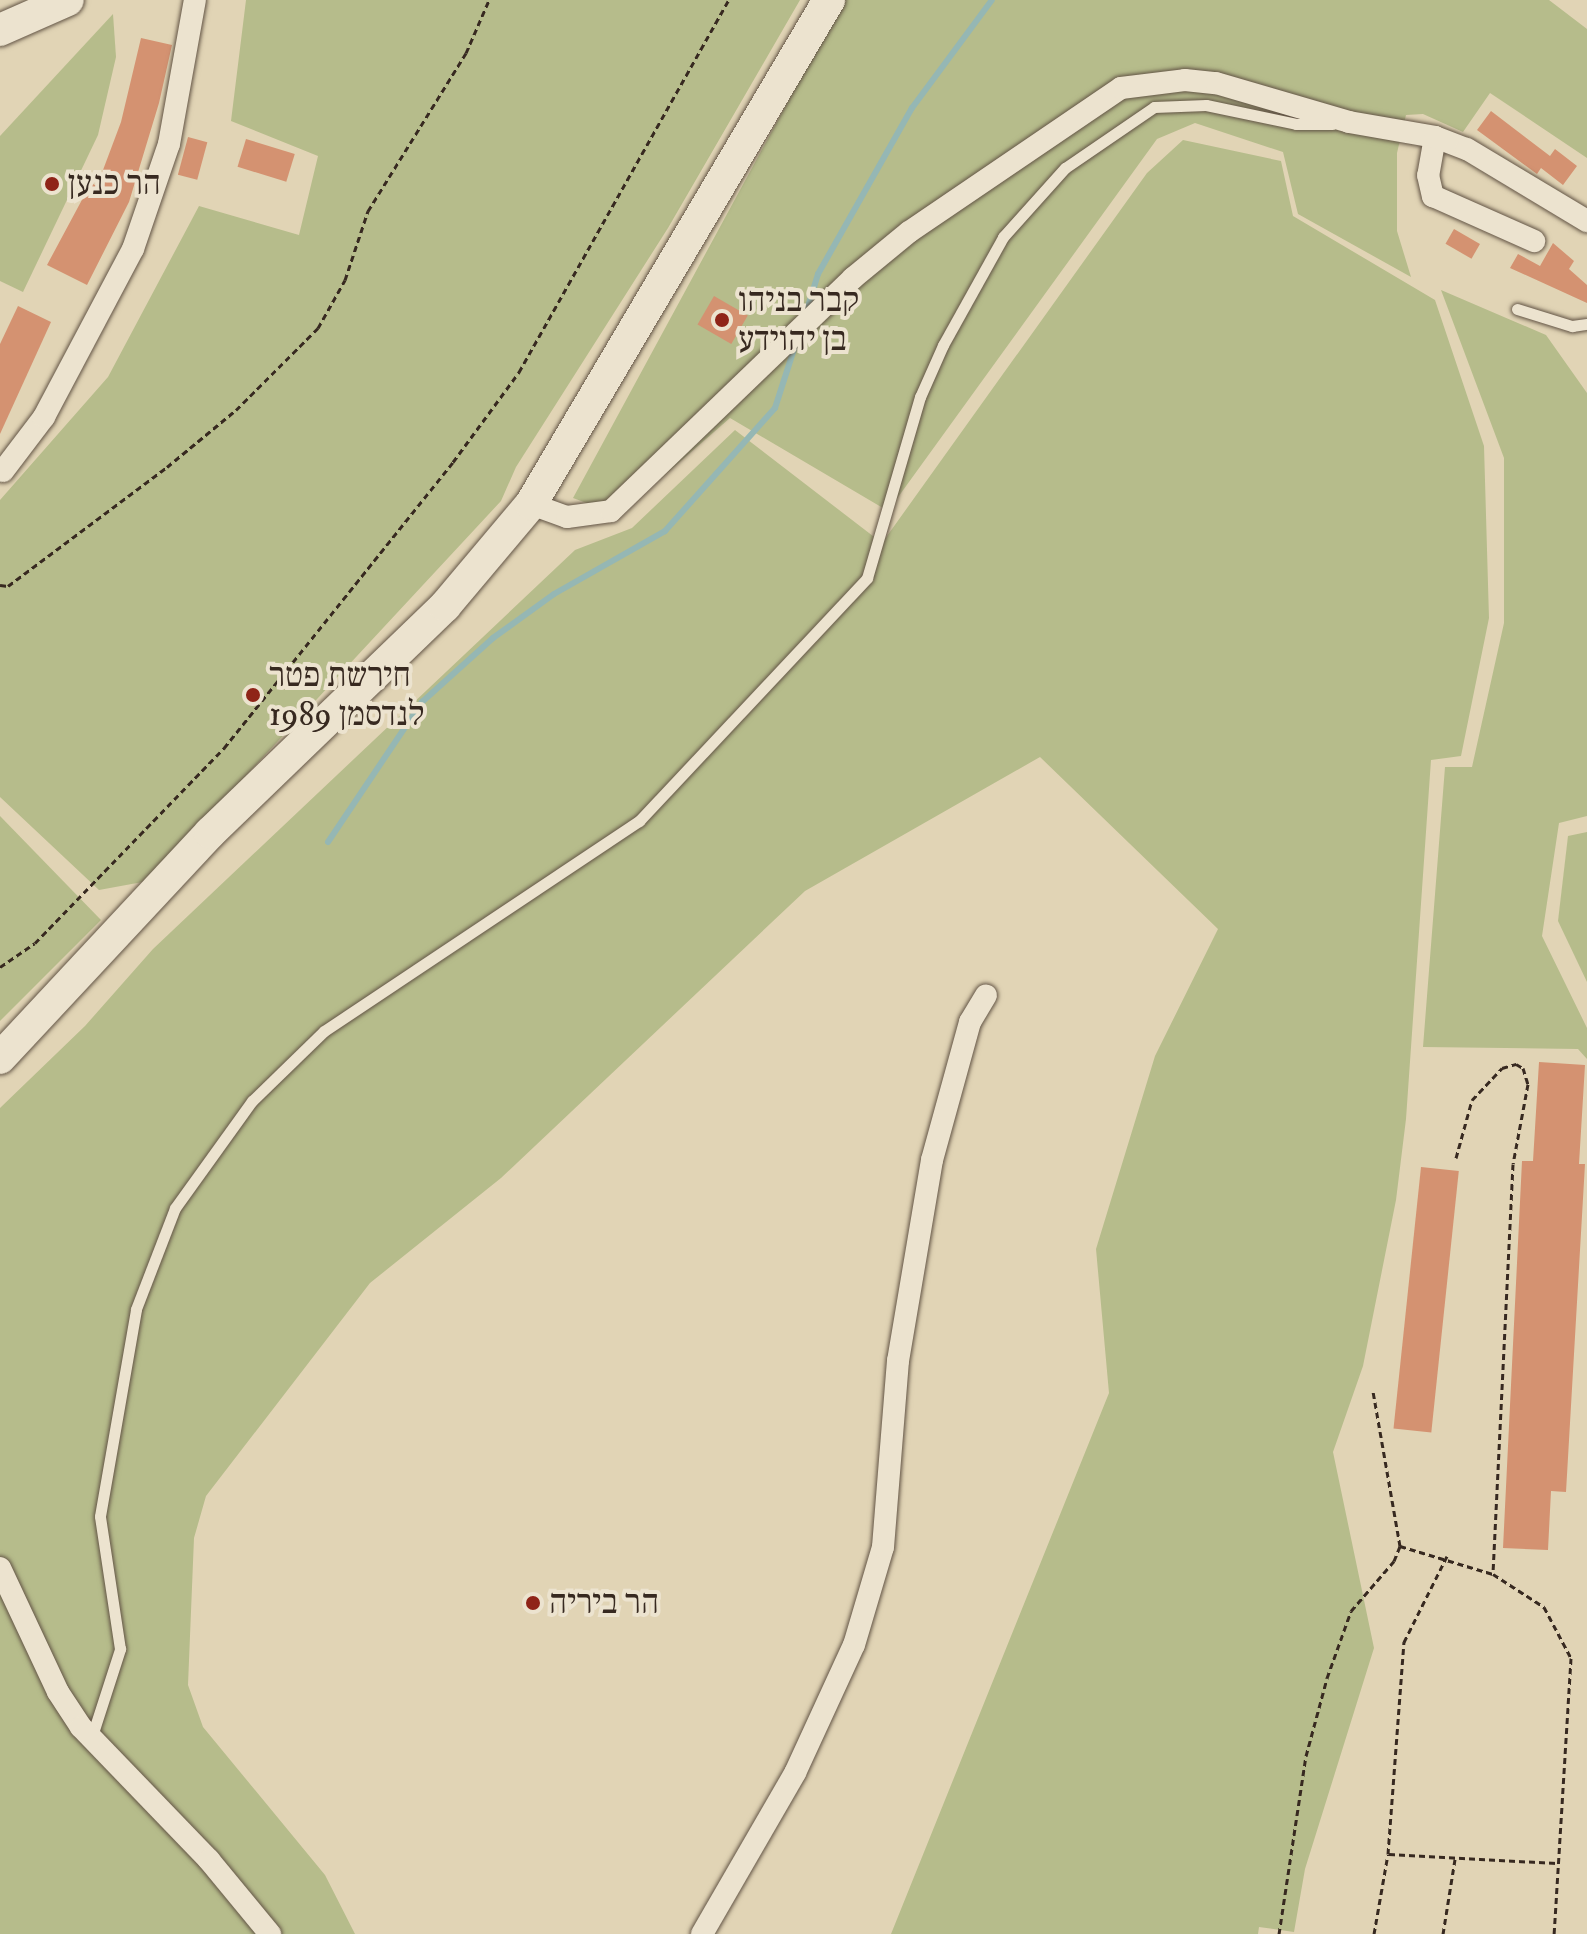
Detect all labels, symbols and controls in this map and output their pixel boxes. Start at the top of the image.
place label: הר כנען [68,164,161,204]
marker: הר כנען [43,175,61,193]
place label: קבר בניהו בן יהוידע [738,280,859,360]
marker: קבר בניהו בן יהוידע [713,311,731,329]
place label: חירשת פטר לנדסמן 1989 [269,655,424,734]
marker: חירשת פטר לנדסמן 1989 [244,686,262,704]
place label: הר ביריה [549,1583,659,1623]
marker: הר ביריה [524,1594,542,1612]

